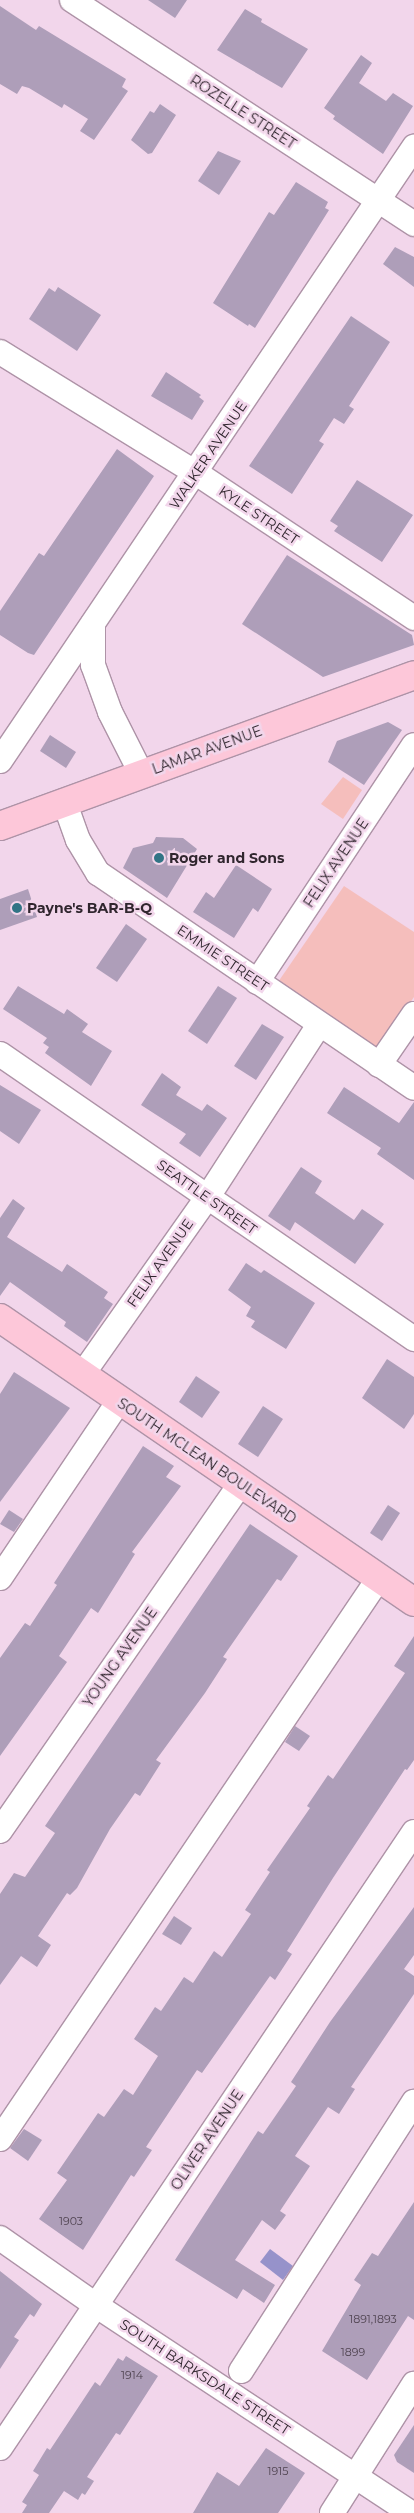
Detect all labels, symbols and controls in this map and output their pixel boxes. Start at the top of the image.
street label: ROZELLE STREET [187,71,299,153]
street label: WALKER AVENUE [166,398,250,512]
street label: KYLE STREET [216,482,302,548]
street label: LAMAR AVENUE [150,722,264,778]
street label: FELIX AVENUE [300,815,372,911]
place label: Roger and Sons [169,850,284,866]
marker: Roger and Sons [153,852,165,864]
place label: Payne's BAR-B-Q [27,900,152,916]
marker: Payne's BAR-B-Q [11,902,23,914]
street label: EMMIE STREET [174,921,272,995]
street label: SEATTLE STREET [154,1156,260,1238]
street label: FELIX AVENUE [123,1216,197,1310]
street label: SOUTH MCLEAN BOULEVARD [114,1395,300,1527]
street label: YOUNG AVENUE [79,1604,161,1710]
street label: OLIVER AVENUE [167,2087,247,2193]
house number: 1903 [59,2214,83,2228]
house number: 1891,1893 [349,2312,397,2326]
street label: SOUTH BARKSDALE STREET [117,2316,293,2438]
house number: 1899 [341,2345,365,2359]
house number: 1914 [121,2368,143,2382]
house number: 1915 [268,2464,288,2478]

